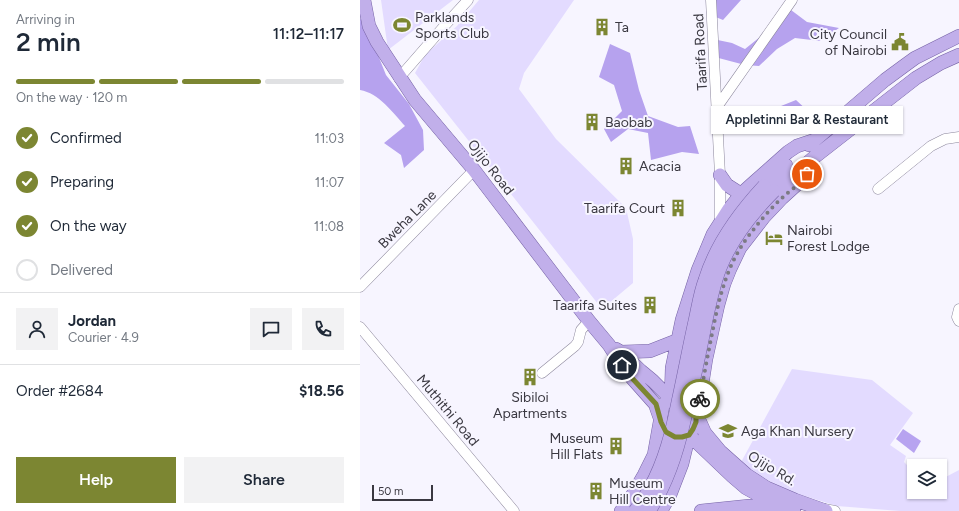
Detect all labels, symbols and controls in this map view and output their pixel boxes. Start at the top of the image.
place label: Parklands Sports Club [415,9,489,42]
text: Arriving in [16,12,75,27]
street label: Taarifa Road [690,13,711,91]
sports icon: Parklands Sports Club [392,15,412,35]
building icon: Ta [592,17,612,37]
place label: Ta [615,19,629,36]
text: 11:12–11:17 [273,25,344,43]
text: 2 min [16,26,81,58]
place label: City Council of Nairobi [810,26,887,59]
public building icon: City Council of Nairobi [890,32,910,52]
text: On the way · 120 m [16,90,127,105]
callout: Appletinni Bar & Restaurant [711,106,903,134]
building icon: Baobab [582,112,602,132]
text: Appletinni Bar & Restaurant [725,112,889,127]
place label: Baobab [605,114,652,131]
icon: check [16,127,38,149]
text: Confirmed [50,129,122,147]
text: 11:03 [315,131,344,146]
street label: Ojijo Road [464,136,517,198]
building icon: Acacia [616,156,636,176]
pin [790,157,824,191]
place label: Acacia [639,158,681,175]
icon: bag [796,163,818,185]
icon: check [16,171,38,193]
text: Preparing [50,173,114,191]
text: 11:07 [315,175,344,190]
street label: Bweha Lane [375,186,440,252]
building icon: Taarifa Court [668,198,688,218]
place label: Taarifa Court [584,200,665,217]
icon: check [16,215,38,237]
text: On the way [50,217,127,235]
text: 11:08 [314,219,344,234]
place label: Nairobi Forest Lodge [787,222,870,255]
hotel icon: Nairobi Forest Lodge [764,228,784,248]
text: Delivered [50,261,113,279]
building icon: Taarifa Suites [640,295,660,315]
place label: Taarifa Suites [553,297,637,314]
button: person [16,308,58,350]
button: chat [250,308,292,350]
button: phone [302,308,344,350]
text: Jordan [68,312,116,330]
text: Courier · 4.9 [68,330,139,345]
pin [605,348,639,382]
icon: home [611,354,633,376]
building icon: Sibiloi Apartments [520,367,540,387]
street label: Muthithi Road [413,371,482,450]
courier [680,379,720,419]
text: Order #2684 [16,382,103,400]
text: $18.56 [299,382,344,400]
icon: bike [689,388,711,410]
place label: Sibiloi Apartments [493,389,567,422]
school or university icon: Aga Khan Nursery [718,421,738,441]
place label: Aga Khan Nursery [741,423,854,440]
place label: Museum Hill Flats [549,430,603,463]
building icon: Museum Hill Flats [606,436,626,456]
street label: Ojijo Rd. [745,447,799,489]
button: Help [16,457,176,503]
button: Share [184,457,344,503]
map controls [907,459,947,499]
button: layers [907,459,947,499]
place label: Museum Hill Centre [609,475,676,508]
building icon: Museum Hill Centre [586,481,606,501]
scale bar [372,483,433,502]
text: 50 m [378,485,403,498]

